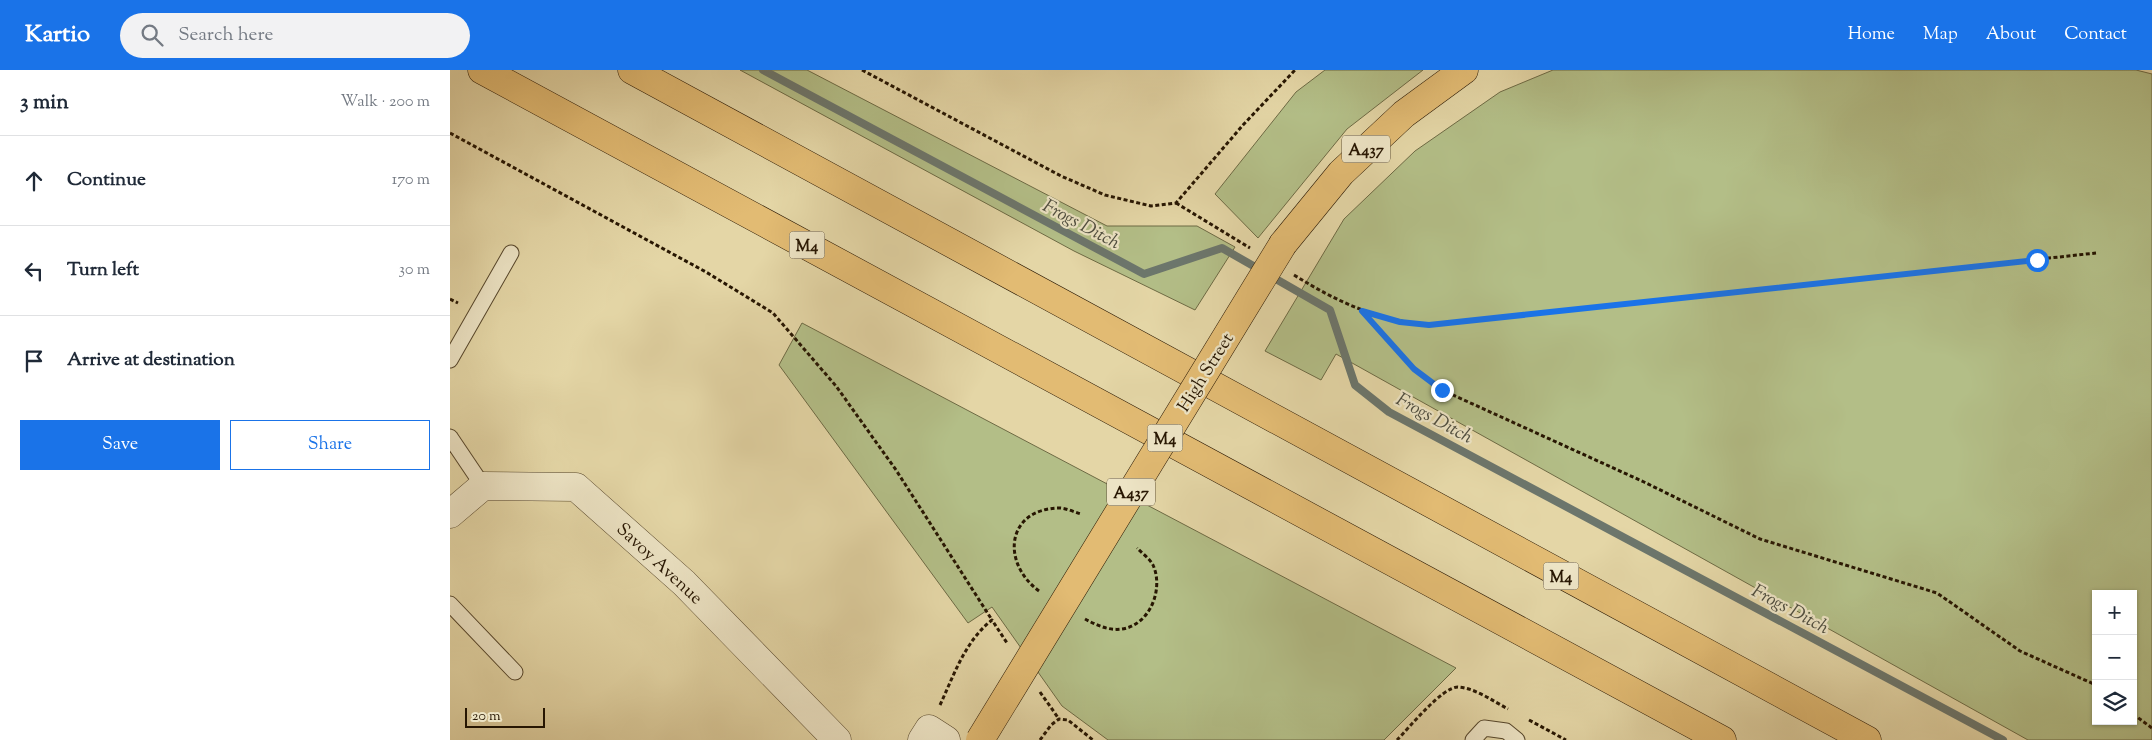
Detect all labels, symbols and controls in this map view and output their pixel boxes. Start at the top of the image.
search box [120,13,470,58]
text: Kartio [25,18,90,52]
icon: search [138,21,166,49]
text: Search here [178,22,273,49]
text: Home [1848,22,1895,48]
text: Map [1923,22,1958,48]
text: About [1986,22,2036,48]
text: Contact [2064,22,2127,48]
text: 3 min [20,88,69,118]
text: Walk · 200 m [341,91,430,114]
road number: A437 [1342,136,1390,162]
icon: ahead [20,167,48,195]
text: Continue [67,167,146,194]
text: 170 m [392,169,430,192]
water label: Frogs Ditch [1037,193,1125,257]
road number: M4 [790,232,824,258]
route start [2026,249,2049,272]
icon: left [20,257,48,285]
text: Turn left [67,257,139,284]
text: 30 m [399,259,430,282]
street label: High Street [1172,328,1241,418]
icon: arrive [20,347,48,375]
text: Arrive at destination [67,347,235,374]
route end [1431,379,1454,402]
water label: Frogs Ditch [1390,387,1478,452]
button: Save [20,420,220,470]
button: Share [230,420,430,470]
road number: M4 [1148,424,1182,452]
road number: A437 [1107,478,1155,506]
street label: Savoy Avenue [610,517,708,611]
road number: M4 [1544,562,1578,590]
water label: Frogs Ditch [1746,578,1834,642]
map controls [2092,590,2137,725]
button: + [2092,590,2137,635]
button: − [2092,635,2137,680]
button: layers [2092,680,2137,725]
scale bar [465,705,545,728]
text: 20 m [472,707,501,727]

